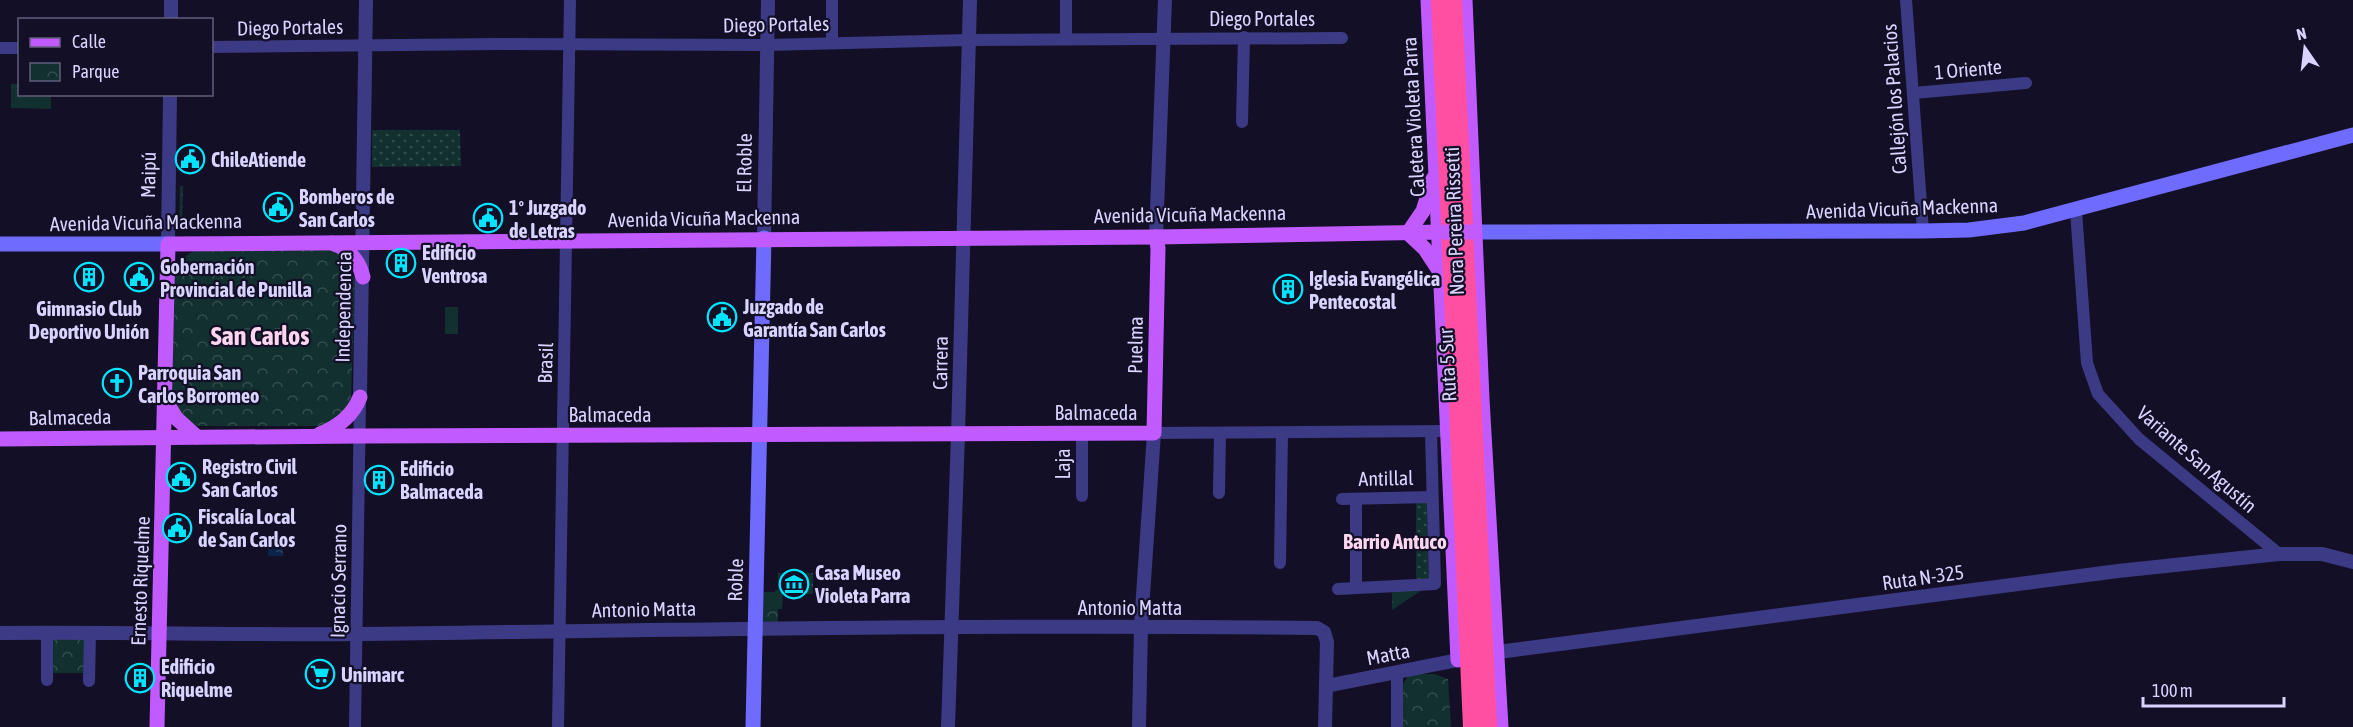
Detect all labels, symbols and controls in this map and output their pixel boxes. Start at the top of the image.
street label: Diego Portales [1209,7,1315,30]
street label: Diego Portales [723,12,829,36]
street label: Diego Portales [237,15,343,39]
legend [18,18,213,96]
north arrow [2275,18,2335,78]
street label: Callejón los Palacios [1877,23,1911,175]
text: N [2295,24,2308,43]
text: Calle [72,31,106,52]
street label: Caletera Violeta Parra [1397,37,1429,197]
street label: 1 Oriente [1933,55,2003,83]
text: Parque [72,61,120,82]
street label: El Roble [732,133,756,193]
public building icon: ChileAtiende [174,143,206,175]
street label: Nora Pereira Rissetti [1440,146,1468,296]
place label: ChileAtiende [211,148,306,171]
street label: Maipú [136,152,160,198]
place label: Bomberos de San Carlos [299,185,395,231]
public building icon: Bomberos de San Carlos [262,191,294,223]
street label: Avenida Vicuña Mackenna [1806,193,1998,223]
place label: 1° Juzgado de Letras [509,196,586,242]
street label: Avenida Vicuña Mackenna [1094,201,1286,227]
public building icon: 1° Juzgado de Letras [472,202,504,234]
street label: Avenida Vicuña Mackenna [608,205,800,231]
street label: Avenida Vicuña Mackenna [50,209,242,235]
place label: Edificio Ventrosa [421,241,487,287]
building icon: Edificio Ventrosa [385,247,417,279]
street label: Independencia [331,251,355,363]
place label: Gobernación Provincial de Punilla [160,255,312,301]
building icon: Gimnasio Club Deportivo Unión [73,261,105,293]
public building icon: Gobernación Provincial de Punilla [123,261,155,293]
place label: Iglesia Evangélica Pentecostal [1309,267,1440,313]
building icon: Iglesia Evangélica Pentecostal [1272,273,1304,305]
place label: Juzgado de Garantía San Carlos [742,295,886,341]
place label: Gimnasio Club Deportivo Unión [29,297,149,343]
public building icon: Juzgado de Garantía San Carlos [706,301,738,333]
street label: Puelma [1123,316,1147,374]
district label: San Carlos [211,321,309,351]
street label: Ruta 5 Sur [1434,327,1460,402]
street label: Carrera [928,336,952,390]
street label: Brasil [533,341,557,384]
place label: Parroquia San Carlos Borromeo [138,361,259,407]
church icon: Parroquia San Carlos Borromeo [101,367,133,399]
street label: Balmaceda [1055,401,1137,424]
street label: Variante San Agustín [2133,401,2261,517]
street label: Balmaceda [569,403,651,426]
street label: Balmaceda [28,405,112,429]
street label: Laja [1051,449,1074,479]
place label: Registro Civil San Carlos [202,455,298,501]
place label: Edificio Balmaceda [400,457,483,503]
public building icon: Registro Civil San Carlos [165,461,197,493]
building icon: Edificio Balmaceda [363,464,395,496]
street label: Antillal [1358,466,1414,490]
place label: Fiscalía Local de San Carlos [198,505,296,551]
public building icon: Fiscalía Local de San Carlos [161,512,193,544]
street label: Ernesto Riquelme [126,516,154,646]
street label: Ignacio Serrano [326,524,350,638]
district label: Barrio Antuco [1343,529,1447,553]
street label: Roble [723,558,747,602]
street label: Ruta N-325 [1881,560,1965,594]
place label: Casa Museo Violeta Parra [814,561,910,607]
museum icon: Casa Museo Violeta Parra [778,568,810,600]
street label: Antonio Matta [1078,596,1182,619]
street label: Antonio Matta [592,597,696,621]
street label: Matta [1364,639,1412,669]
place label: Edificio Riquelme [161,655,233,701]
supermarket icon: Unimarc [304,658,336,690]
building icon: Edificio Riquelme [124,662,156,694]
place label: Unimarc [341,663,405,686]
scale bar [2143,670,2284,708]
text: 100 m [2152,680,2193,701]

